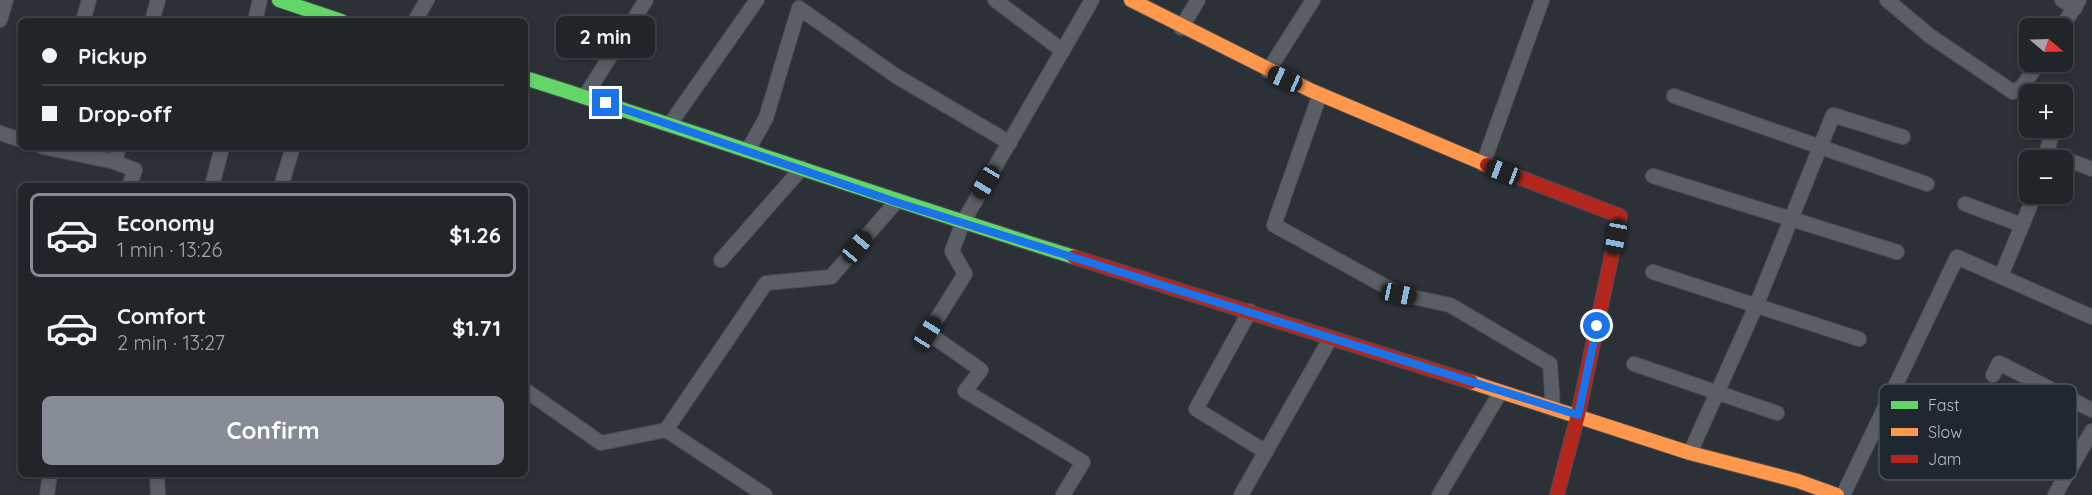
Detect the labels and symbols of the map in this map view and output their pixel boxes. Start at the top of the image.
callout: 2 min [556,16,656,58]
north arrow [2019,18,2073,72]
car [1265,63,1305,95]
route end [592,89,619,116]
car [1483,157,1523,187]
car [969,162,1003,202]
car [1604,218,1628,256]
car [839,227,875,267]
car [1380,281,1418,307]
route start [1583,312,1610,339]
car [911,313,945,353]
legend [1879,384,2077,480]
text: Fast [1928,395,1959,415]
text: Slow [1928,422,1962,442]
text: Jam [1928,449,1961,469]

